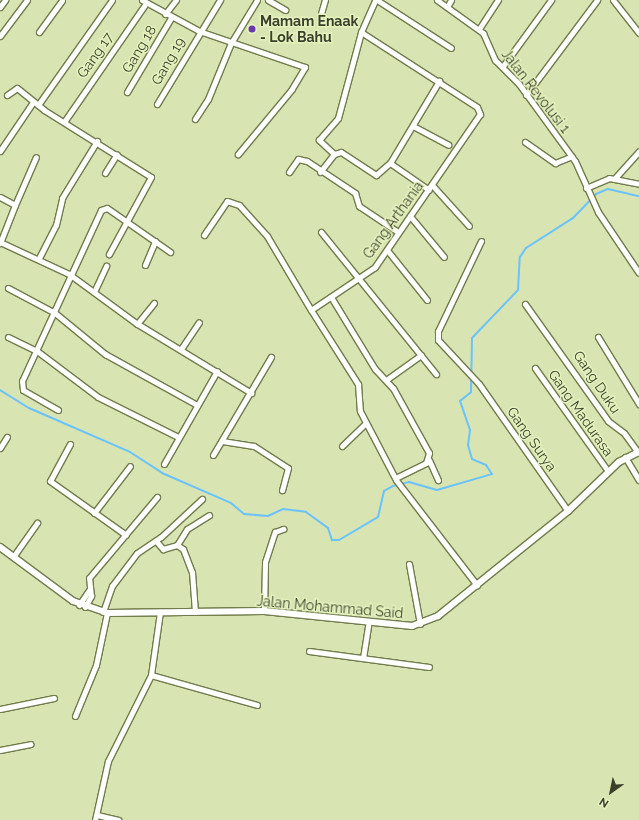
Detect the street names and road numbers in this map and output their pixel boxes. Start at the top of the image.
street label: Gang 18 [118,22,160,76]
street label: Gang 17 [73,29,117,81]
street label: Gang 19 [148,34,188,88]
street label: Jalan Revolusi 1 [498,46,574,136]
street label: Gang Arthania [359,178,427,262]
street label: Gang Duku [570,347,624,417]
street label: Gang Madurasa [545,366,617,460]
street label: Gang Surya [504,404,560,474]
street label: Jalan Mohammad Said [256,592,404,622]

